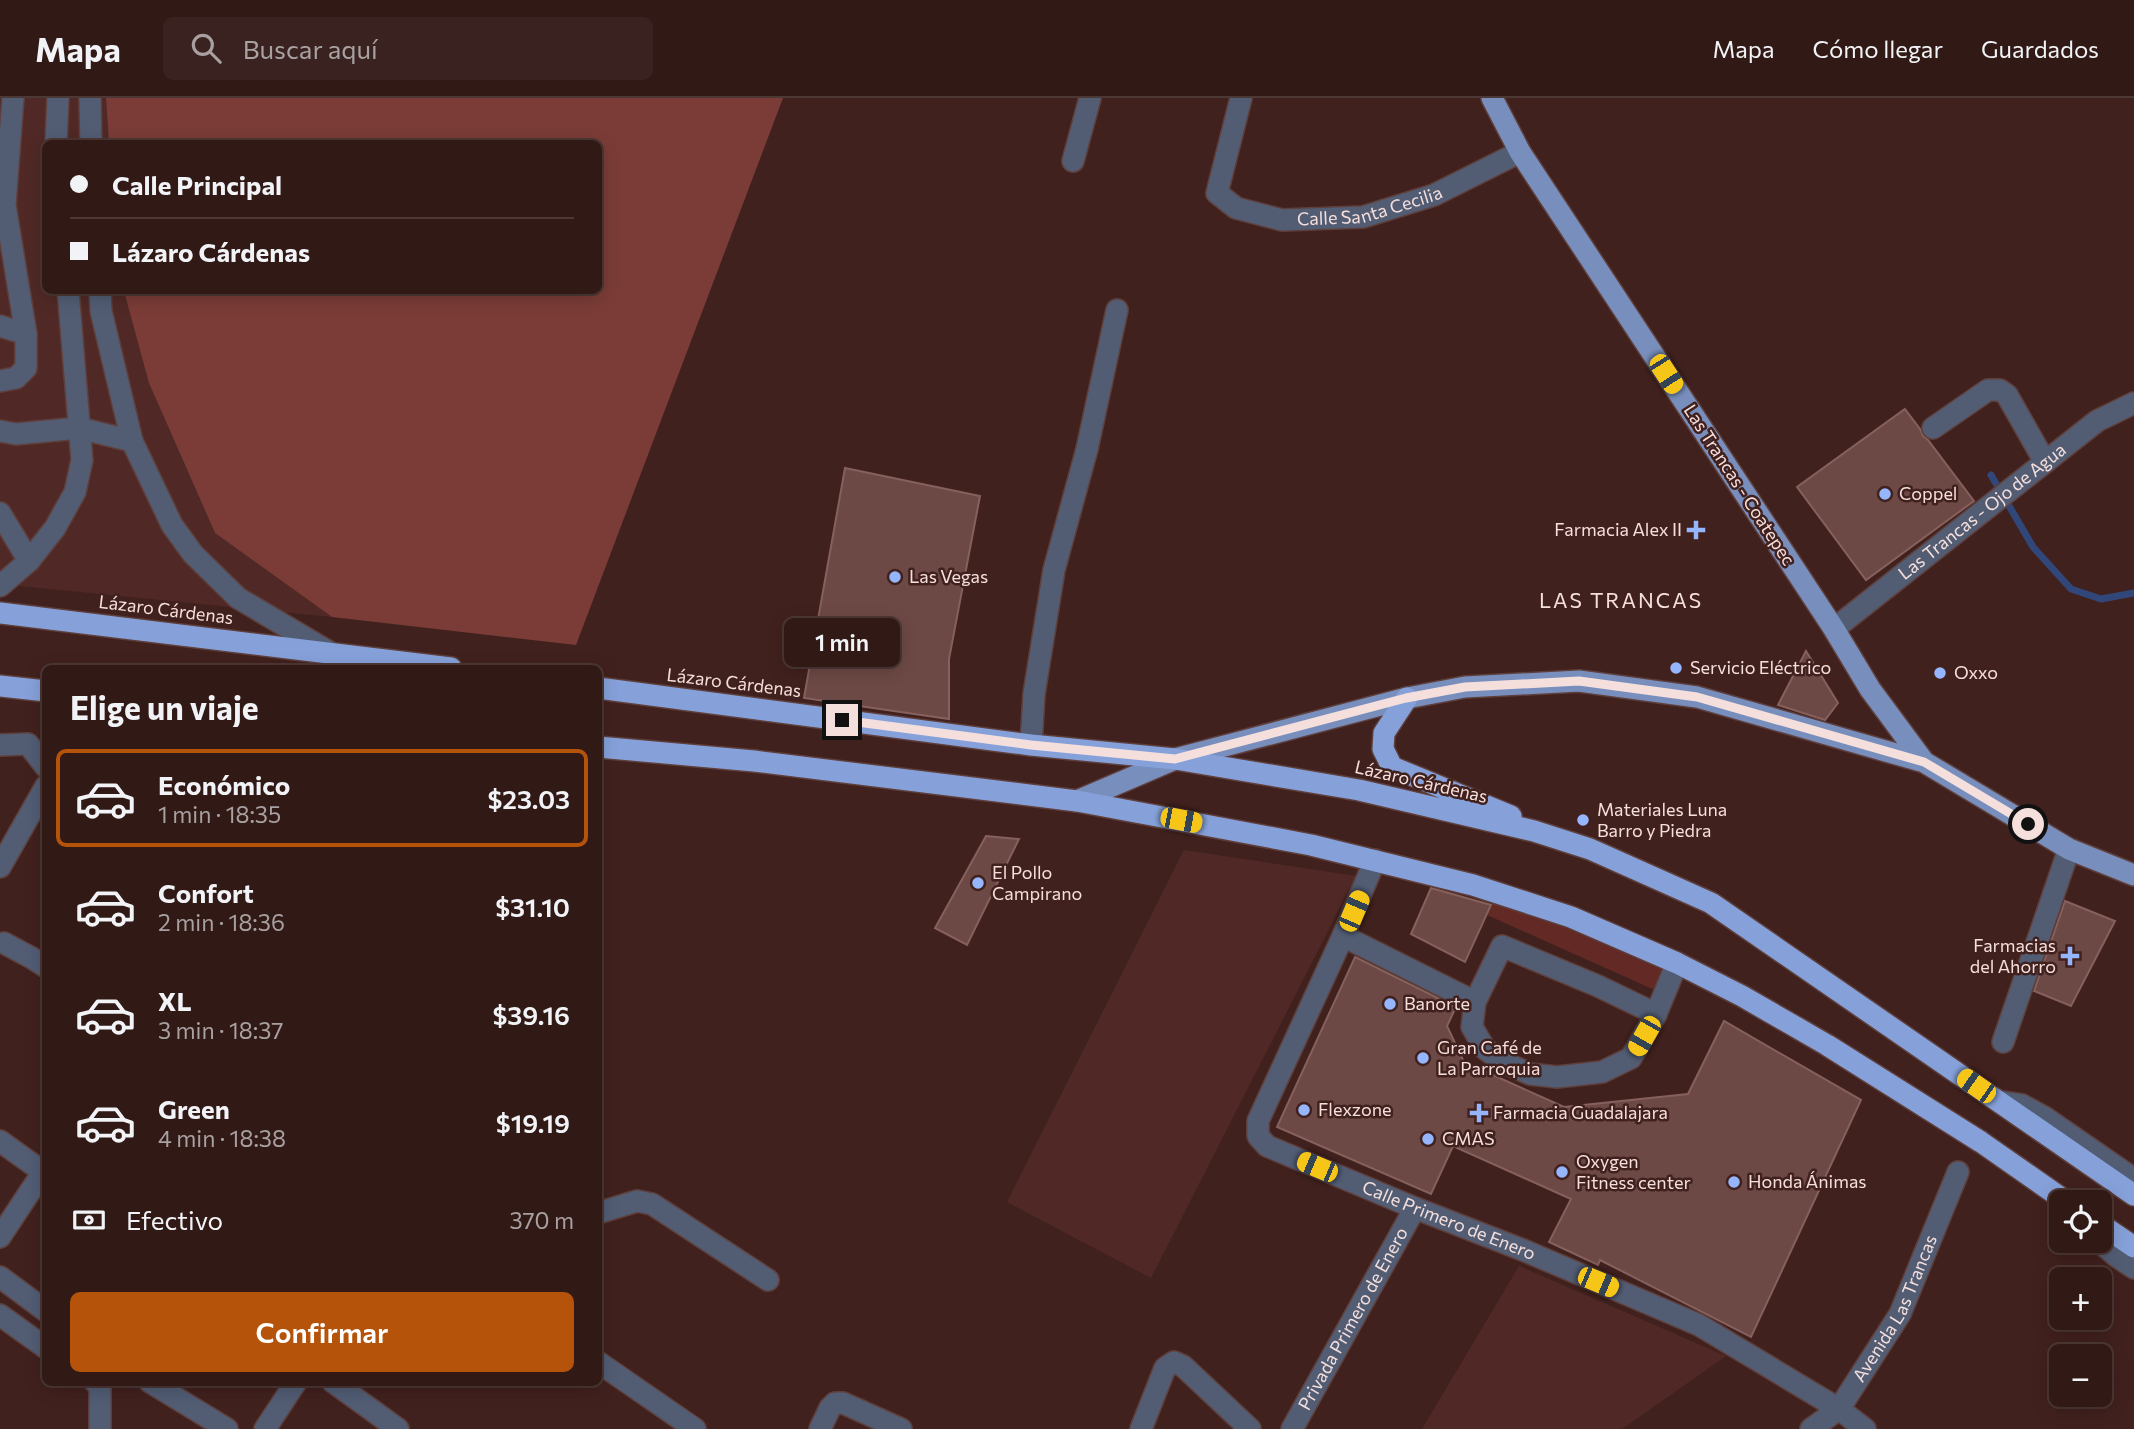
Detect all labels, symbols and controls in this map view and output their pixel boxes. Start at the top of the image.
search box [163,17,653,80]
text: Mapa [35,28,121,69]
icon: search [187,29,225,67]
text: Buscar aquí [243,33,378,64]
text: Mapa [1712,34,1775,63]
text: Cómo llegar [1813,34,1943,63]
text: Guardados [1981,34,2099,63]
text: Calle Principal [112,169,282,200]
street label: Calle Santa Cecilia [1297,181,1446,229]
text: Lázaro Cárdenas [112,236,310,267]
car [1646,351,1687,397]
street label: Las Trancas - Coatepec [1680,400,1800,569]
street label: Las Trancas - Ojo de Agua [1893,438,2070,584]
place label: Coppel [1899,482,1957,504]
marker: Coppel [1877,486,1893,502]
place label: Farmacia Alex II [1554,518,1682,540]
marker: Farmacia Alex II [1688,522,1704,538]
place label: Las Vegas [909,565,988,587]
marker: Las Vegas [887,569,903,585]
district label: LAS TRANCAS [1539,587,1703,612]
street label: Lázaro Cárdenas [98,590,235,628]
callout: 1 min [784,618,900,668]
text: 1 min [815,628,869,656]
place label: Servicio Eléctrico [1690,656,1831,678]
marker: Servicio Eléctrico [1668,660,1684,676]
place label: Oxxo [1954,661,1998,683]
street label: Lázaro Cárdenas [666,663,803,701]
marker: Oxxo [1932,665,1948,681]
text: Elige un viaje [70,687,259,727]
route end [826,704,858,736]
street label: Lázaro Cárdenas [1353,755,1490,807]
icon: car [74,767,137,830]
text: Económico [158,769,290,800]
text: $23.03 [488,783,570,814]
place label: Materiales Luna Barro y Piedra [1597,798,1727,841]
text: 1 min · 18:35 [158,800,281,828]
car [1159,806,1204,834]
route start [2012,808,2044,840]
marker: Materiales Luna Barro y Piedra [1575,812,1591,828]
place label: El Pollo Campirano [992,861,1082,904]
icon: car [74,875,137,938]
marker: El Pollo Campirano [970,875,986,891]
text: Confort [158,877,254,908]
car [1337,888,1372,934]
text: $31.10 [495,891,570,922]
text: 2 min · 18:36 [158,908,285,936]
place label: Farmacias del Ahorro [1970,934,2056,977]
marker: Farmacias del Ahorro [2062,948,2078,964]
icon: car [74,983,137,1046]
text: XL [158,985,192,1016]
place label: Banorte [1404,992,1470,1014]
marker: Banorte [1382,996,1398,1012]
text: $39.16 [492,999,570,1030]
car [1625,1013,1664,1059]
text: 3 min · 18:37 [158,1016,283,1044]
place label: Gran Café de La Parroquia [1437,1036,1542,1079]
marker: Gran Café de La Parroquia [1415,1050,1431,1066]
car [1953,1065,2000,1107]
icon: car [74,1091,137,1154]
text: Green [158,1093,230,1124]
place label: Flexzone [1318,1098,1391,1120]
place label: Farmacia Guadalajara [1493,1101,1668,1123]
marker: Flexzone [1296,1102,1312,1118]
marker: Farmacia Guadalajara [1471,1105,1487,1121]
text: $19.19 [496,1107,570,1138]
text: 4 min · 18:38 [158,1124,286,1152]
place label: CMAS [1442,1127,1495,1149]
marker: CMAS [1420,1131,1436,1147]
car [1294,1149,1341,1185]
place label: Oxygen Fitness center [1576,1150,1691,1193]
marker: Oxygen Fitness center [1554,1164,1570,1180]
place label: Honda Ánimas [1748,1170,1867,1192]
marker: Honda Ánimas [1726,1174,1742,1190]
street label: Calle Primero de Enero [1359,1175,1539,1264]
map controls [2049,1190,2112,1407]
button: locate [2049,1190,2112,1253]
icon: cash [70,1201,108,1239]
text: Efectivo [126,1204,223,1235]
text: 370 m [509,1206,574,1234]
street label: Privada Primero de Enero [1293,1223,1412,1414]
street label: Avenida Las Trancas [1847,1231,1941,1386]
car [1575,1264,1622,1300]
button: + [2049,1267,2112,1330]
button: Confirmar [70,1292,574,1372]
button: − [2049,1344,2112,1407]

